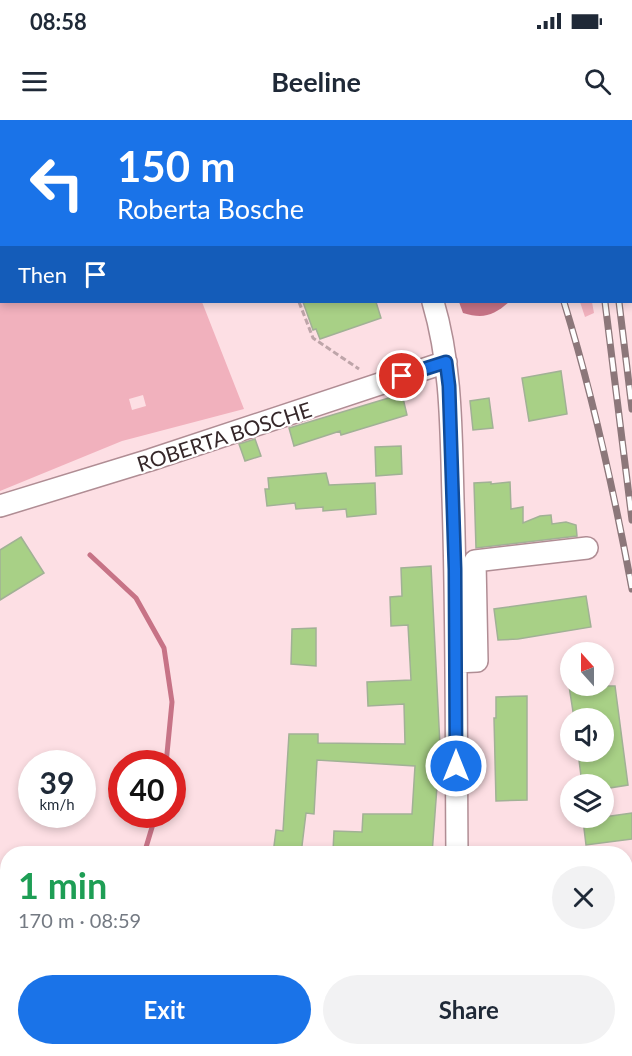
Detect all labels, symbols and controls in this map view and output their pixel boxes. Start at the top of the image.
text: 08:58 [30,8,87,35]
icon: menu [18,65,51,98]
text: Beeline [271,65,361,98]
icon: search [581,65,614,98]
text: 150 m [117,141,235,191]
icon: left [18,144,96,222]
text: Roberta Bosche [117,192,304,225]
icon: arrive [79,258,112,291]
text: Then [18,261,67,288]
pin [376,350,427,401]
icon: arrive [385,359,418,392]
street label: ROBERTA BOSCHE [134,396,314,476]
north arrow [560,642,614,696]
map controls [560,642,614,828]
button: sound [560,708,614,762]
position arrow [424,734,488,798]
speed limit sign: 40 [108,750,186,828]
text: 39 [40,764,74,800]
button: layers [560,774,614,828]
text: km/h [39,795,75,813]
text: 1 min [18,863,107,907]
button: close [552,866,615,929]
text: 170 m · 08:59 [18,908,141,932]
button: Exit [18,975,311,1044]
button: Share [323,975,615,1044]

